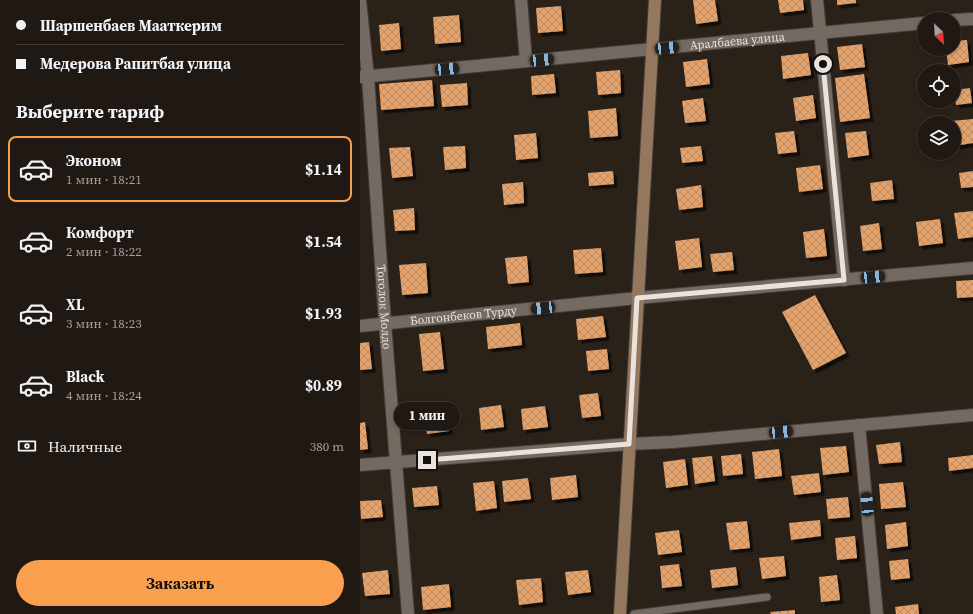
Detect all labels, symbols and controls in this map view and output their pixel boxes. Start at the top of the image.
north arrow [917,12,961,56]
map controls [917,12,961,160]
text: Шаршенбаев Мааткерим [40,15,222,36]
street label: Аралбаева улица [689,28,786,53]
car [655,41,679,55]
text: Медерова Рапитбая улица [40,53,231,74]
car [530,53,554,67]
route start [814,55,832,73]
car [435,62,459,76]
button: locate [917,64,961,108]
text: Выберите тариф [16,99,164,124]
button: layers [917,116,961,160]
text: Эконом [66,150,121,171]
icon: car [18,151,54,187]
text: $1.14 [305,159,342,180]
text: 1 мин · 18:21 [66,171,142,188]
text: Комфорт [66,222,134,243]
icon: car [18,223,54,259]
text: $1.54 [305,231,342,252]
text: 2 мин · 18:22 [66,243,142,260]
street label: Тоголок Молдо [373,264,395,350]
car [861,270,885,284]
text: XL [66,294,85,315]
icon: car [18,295,54,331]
car [530,301,556,315]
street label: Болгонбеков Турду [409,302,518,329]
text: $1.93 [305,303,342,324]
text: 3 мин · 18:23 [66,315,142,332]
text: Black [66,366,105,387]
icon: car [18,367,54,403]
text: $0.89 [305,375,342,396]
text: 4 мин · 18:24 [66,387,142,404]
callout: 1 мин [394,402,460,430]
text: 1 мин [409,407,445,424]
car [769,425,793,439]
icon: cash [16,435,38,457]
text: Наличные [48,436,122,457]
text: 380 m [310,438,344,455]
route end [418,451,436,469]
car [860,492,874,516]
button: Заказать [16,560,344,606]

